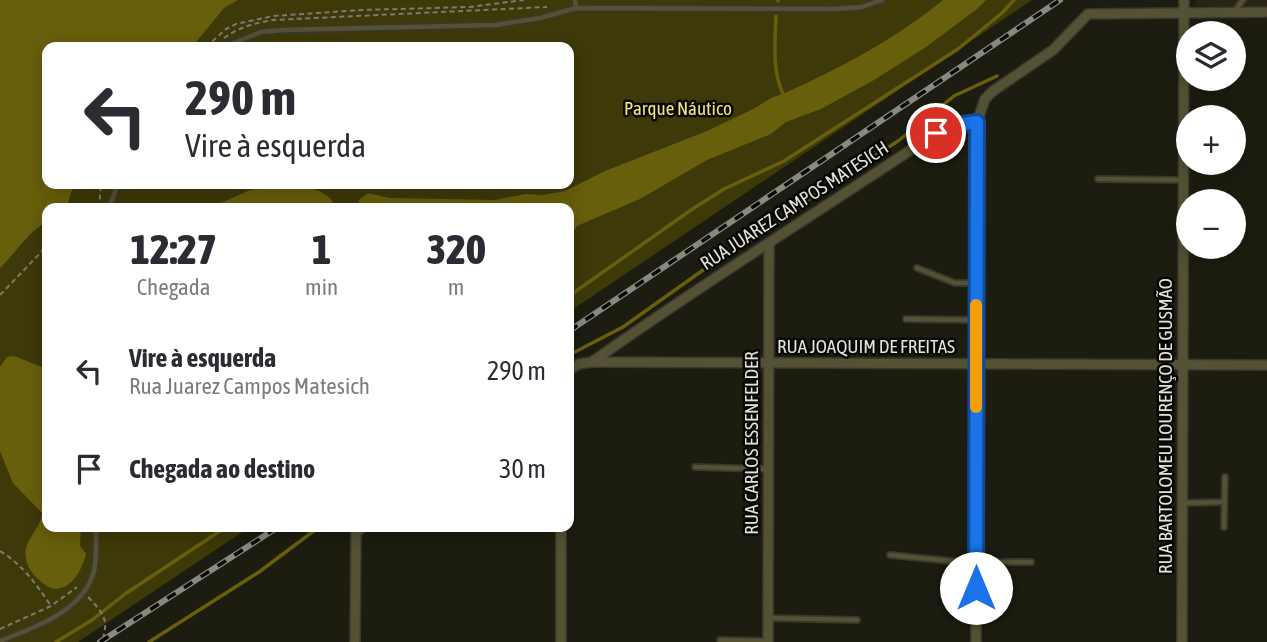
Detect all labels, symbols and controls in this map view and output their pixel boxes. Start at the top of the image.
map controls [1176,21,1246,259]
button: layers [1176,21,1246,91]
text: 290 m [185,69,296,125]
icon: left [70,70,161,161]
park label: Parque Náutico [624,97,732,119]
pin [906,103,966,163]
button: + [1176,105,1246,175]
icon: arrive [917,114,955,152]
text: Vire à esquerda [185,127,366,164]
street label: RUA JUAREZ CAMPOS MATESICH [696,136,892,274]
button: − [1176,189,1246,259]
text: 12:27 [130,225,217,273]
text: 1 [312,225,331,273]
text: 320 [426,225,486,273]
text: Chegada [137,274,210,300]
text: min [305,274,338,300]
text: m [448,274,464,300]
street label: RUA BARTOLOMEU LOURENÇO DE GUSMÃO [1154,278,1176,574]
street label: RUA JOAQUIM DE FREITAS [777,335,955,357]
text: Vire à esquerda [129,343,276,373]
street label: RUA CARLOS ESSENFELDER [740,351,762,535]
icon: left [70,352,108,390]
text: 290 m [487,356,546,386]
text: Rua Juarez Campos Matesich [129,373,370,399]
icon: arrive [70,450,108,488]
text: Chegada ao destino [129,454,315,484]
text: 30 m [499,454,546,484]
position arrow [939,551,1013,625]

